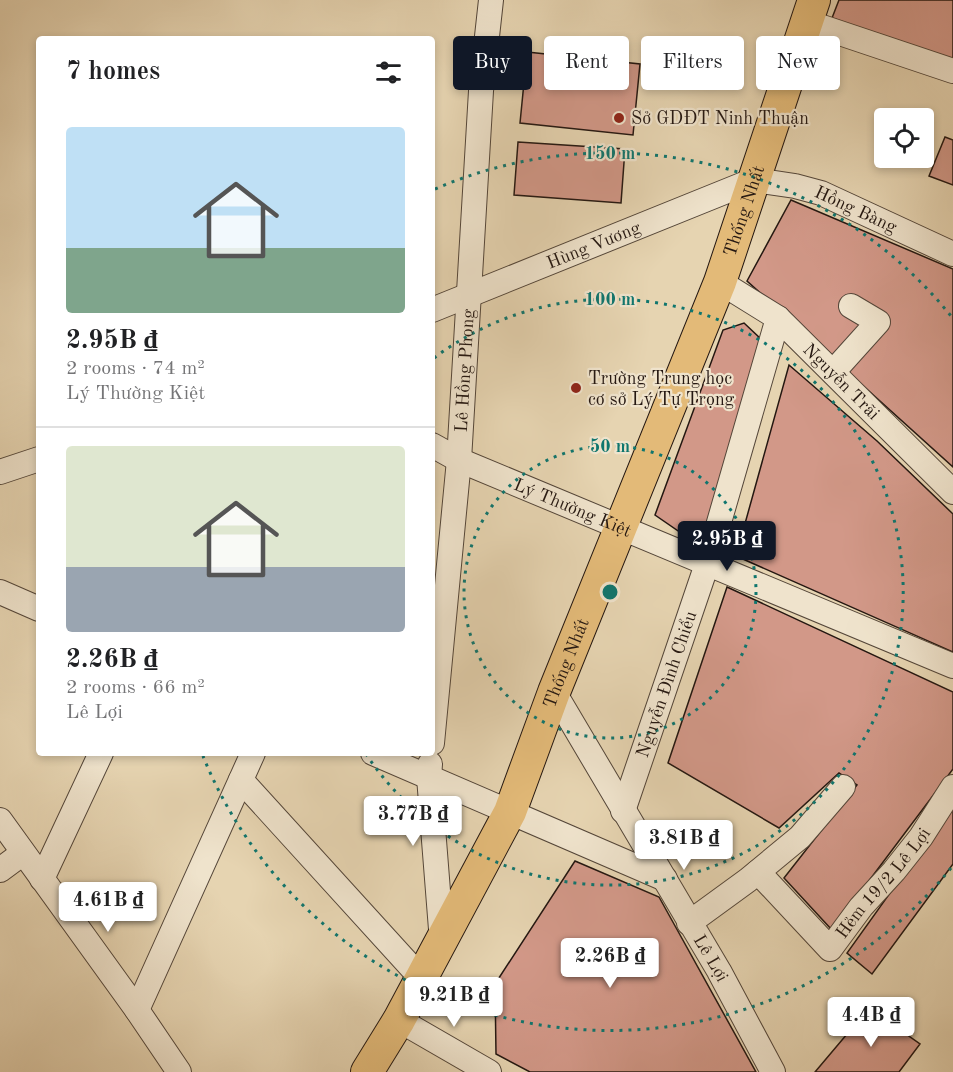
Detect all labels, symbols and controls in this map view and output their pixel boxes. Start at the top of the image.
chip: Buy [453,36,532,90]
chip: Rent [544,36,629,90]
chip: Filters [641,36,744,90]
chip: New [756,36,840,90]
icon: filters [372,56,405,89]
text: 7 homes [66,59,160,85]
map controls [874,108,934,168]
button: locate [874,108,934,168]
place label: Sở GDĐT Ninh Thuận [631,110,809,128]
marker: Sở GDĐT Ninh Thuận [612,111,626,125]
text: 150 m [585,145,635,163]
street label: Thống Nhất [721,163,768,259]
icon: home [182,166,290,274]
street label: Hồng Bàng [812,183,900,237]
street label: Hùng Vương [544,219,643,273]
text: 100 m [585,291,635,309]
street label: Lê Hồng Phong [452,308,478,433]
text: 2.95B ₫ [66,328,158,354]
street label: Nguyễn Trãi [799,340,883,424]
text: 2 rooms · 74 m² [66,359,205,379]
place label: Trường Trung học cơ sở Lý Tự Trọng [588,370,735,409]
marker: Trường Trung học cơ sở Lý Tự Trọng [569,381,583,395]
text: Lý Thường Kiệt [66,384,205,404]
text: 50 m [590,438,630,456]
street label: Lý Thường Kiệt [511,476,634,541]
icon: home [182,485,290,593]
pin: 2.95B ₫ [672,521,782,572]
text: 2.95B ₫ [692,530,762,550]
centre of rings [600,582,620,602]
street label: Nguyễn Đình Chiểu [634,609,700,760]
street label: Thống Nhất [541,616,593,711]
text: 2.26B ₫ [66,647,158,673]
text: 2 rooms · 66 m² [66,678,205,698]
text: Lê Lợi [66,703,123,723]
pin: 3.77B ₫ [358,796,468,847]
text: 3.77B ₫ [378,805,448,825]
pin: 3.81B ₫ [629,820,739,871]
street label: Hẻm 19/2 Lê Lợi [833,825,934,942]
text: 3.81B ₫ [649,829,719,849]
pin: 4.61B ₫ [53,882,163,933]
text: 4.61B ₫ [73,891,143,911]
street label: Lê Lợi [690,932,731,985]
pin: 2.26B ₫ [555,938,665,989]
text: 2.26B ₫ [575,947,645,967]
pin: 9.21B ₫ [399,977,509,1028]
text: 9.21B ₫ [419,986,489,1006]
pin: 4.4B ₫ [822,997,920,1048]
text: 4.4B ₫ [842,1006,900,1026]

